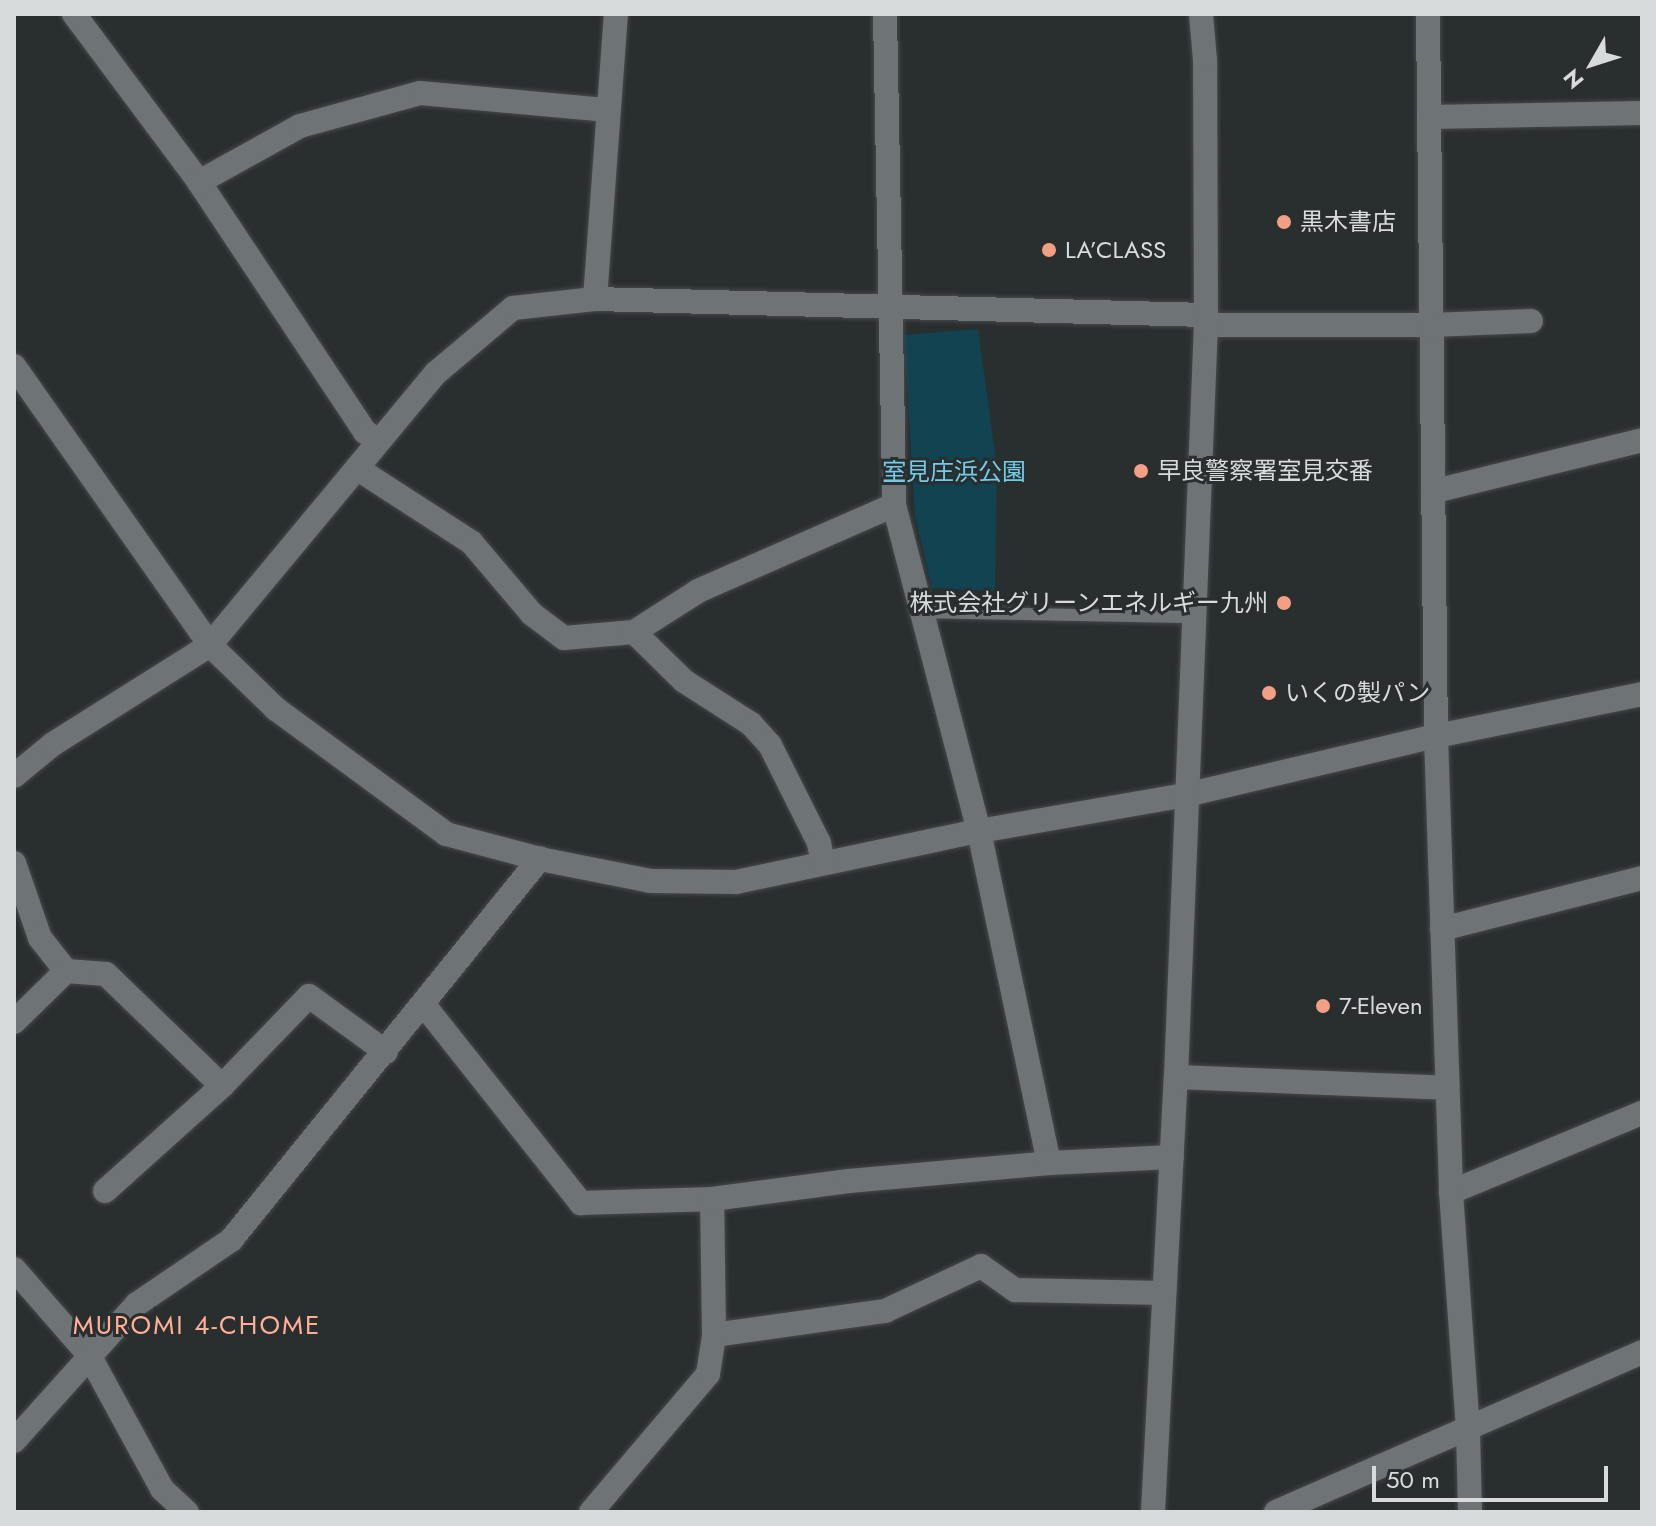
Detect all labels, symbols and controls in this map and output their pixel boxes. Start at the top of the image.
north arrow [1552,24,1632,104]
text: N [1555,62,1591,96]
place label: 黒木書店 [1300,208,1396,236]
marker: 黒木書店 [1275,213,1293,231]
place label: LA’CLASS [1065,236,1166,264]
marker: LA’CLASS [1040,241,1058,259]
place label: 早良警察署室見交番 [1157,457,1373,485]
park label: 室見庄浜公園 [882,458,1026,486]
marker: 早良警察署室見交番 [1132,462,1150,480]
place label: 株式会社グリーンエネルギー九州 [908,589,1268,617]
marker: 株式会社グリーンエネルギー九州 [1275,594,1293,612]
place label: いくの製パン [1285,679,1429,707]
marker: いくの製パン [1260,684,1278,702]
place label: 7-Eleven [1339,992,1423,1020]
marker: 7-Eleven [1314,997,1332,1015]
district label: MUROMI 4-CHOME [73,1310,321,1342]
scale bar [1376,1450,1612,1500]
text: 50 m [1386,1462,1440,1497]

